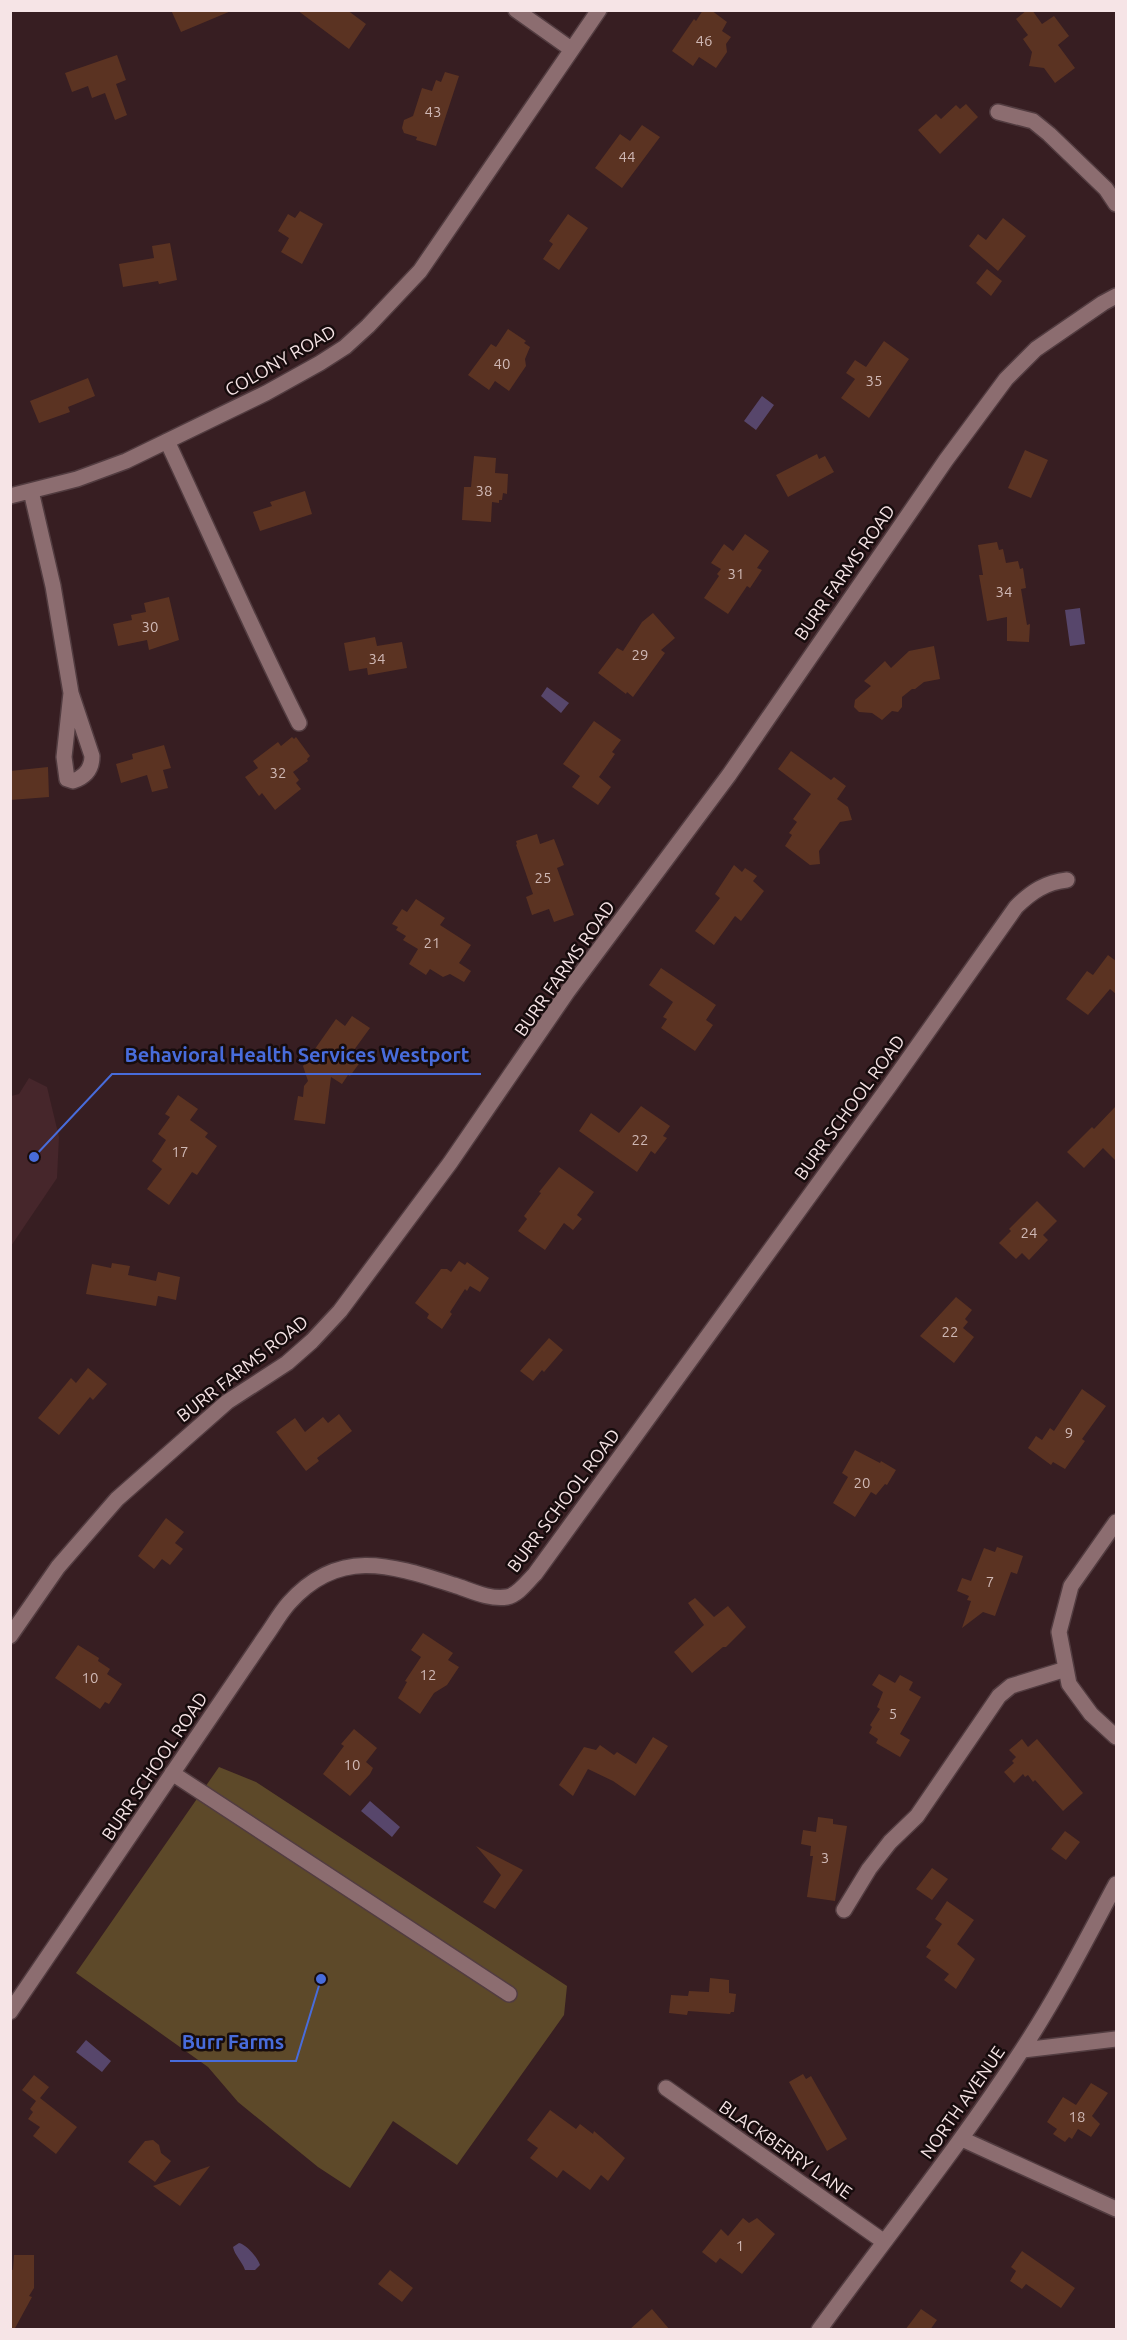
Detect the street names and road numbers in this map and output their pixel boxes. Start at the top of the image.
street label: COLONY ROAD [221,320,339,400]
street label: BURR FARMS ROAD [790,500,898,644]
street label: BURR FARMS ROAD [510,896,618,1040]
street label: BURR SCHOOL ROAD [790,1031,908,1183]
street label: BURR FARMS ROAD [173,1311,311,1425]
street label: BURR SCHOOL ROAD [503,1425,623,1575]
street label: BURR SCHOOL ROAD [97,1688,211,1844]
street label: NORTH AVENUE [916,2042,1008,2162]
street label: BLACKBERRY LANE [716,2096,856,2202]

